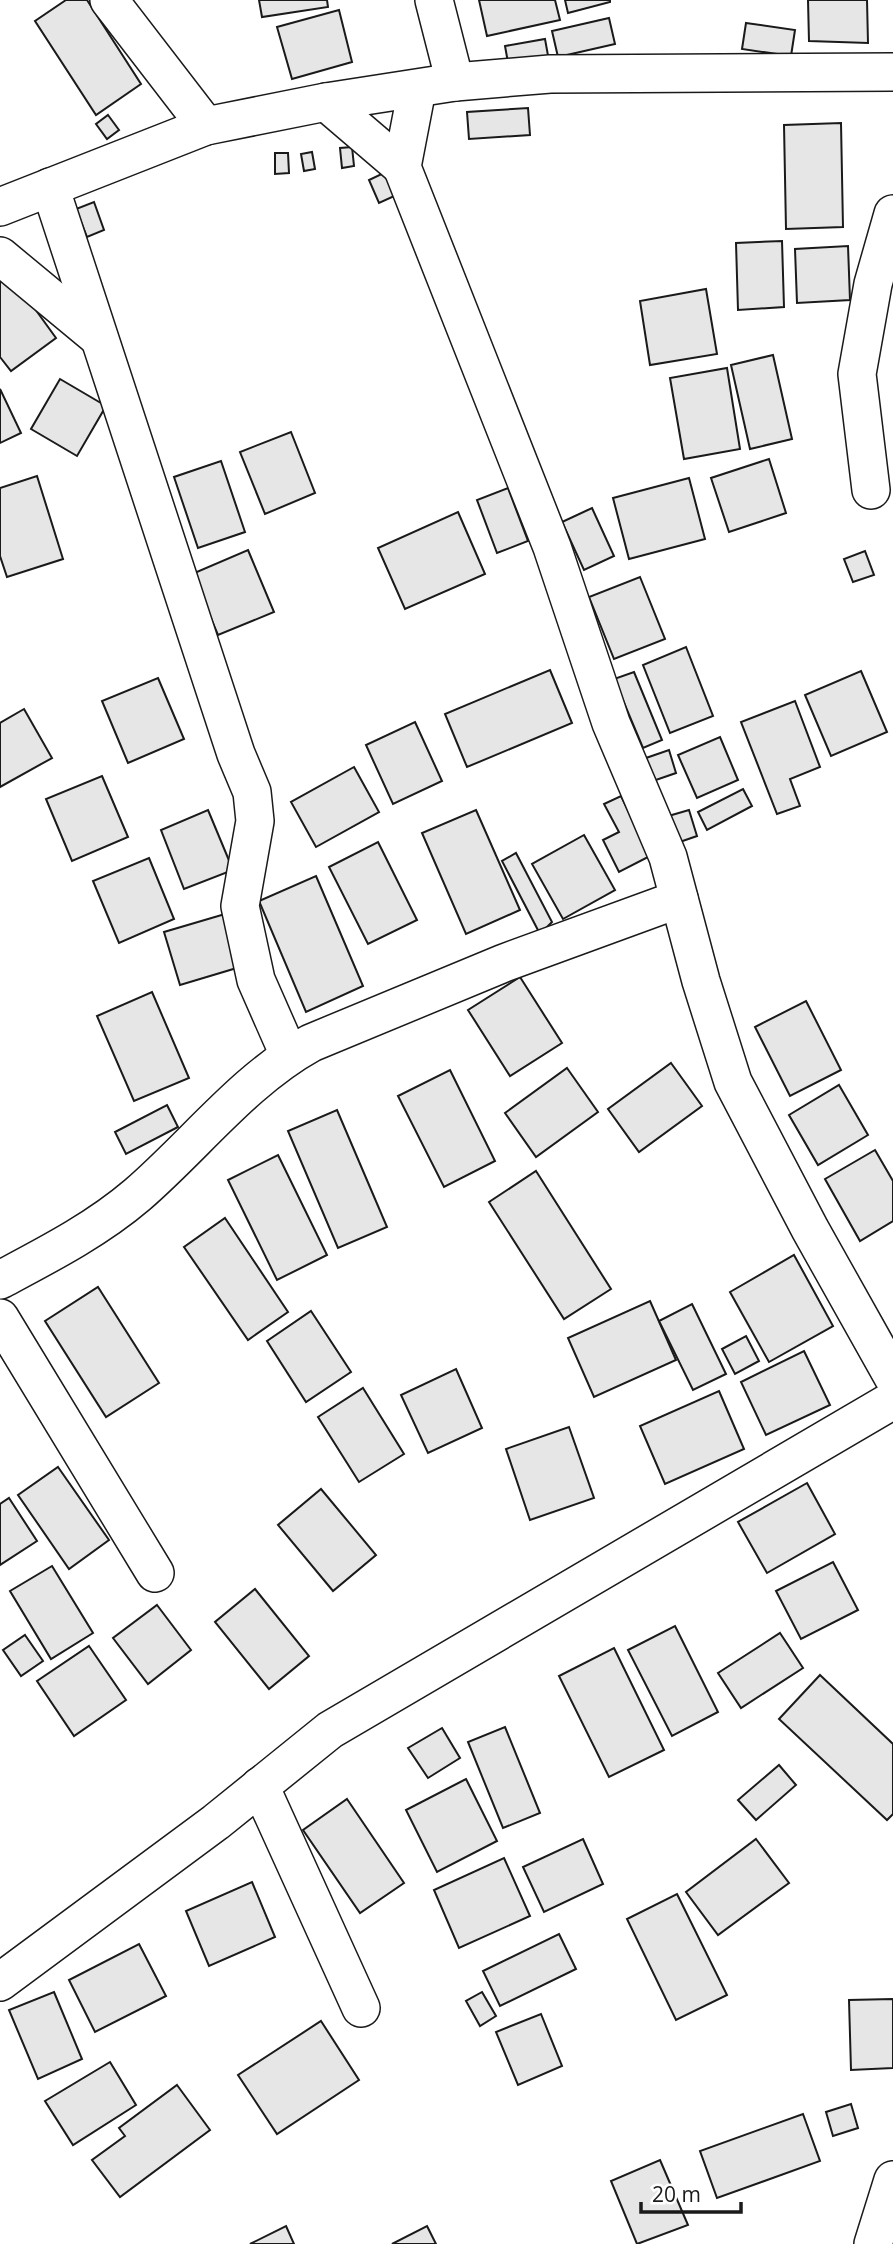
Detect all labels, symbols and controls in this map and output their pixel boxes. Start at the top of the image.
scale bar [641,2170,741,2214]
text: 20 m [652,2180,701,2208]

